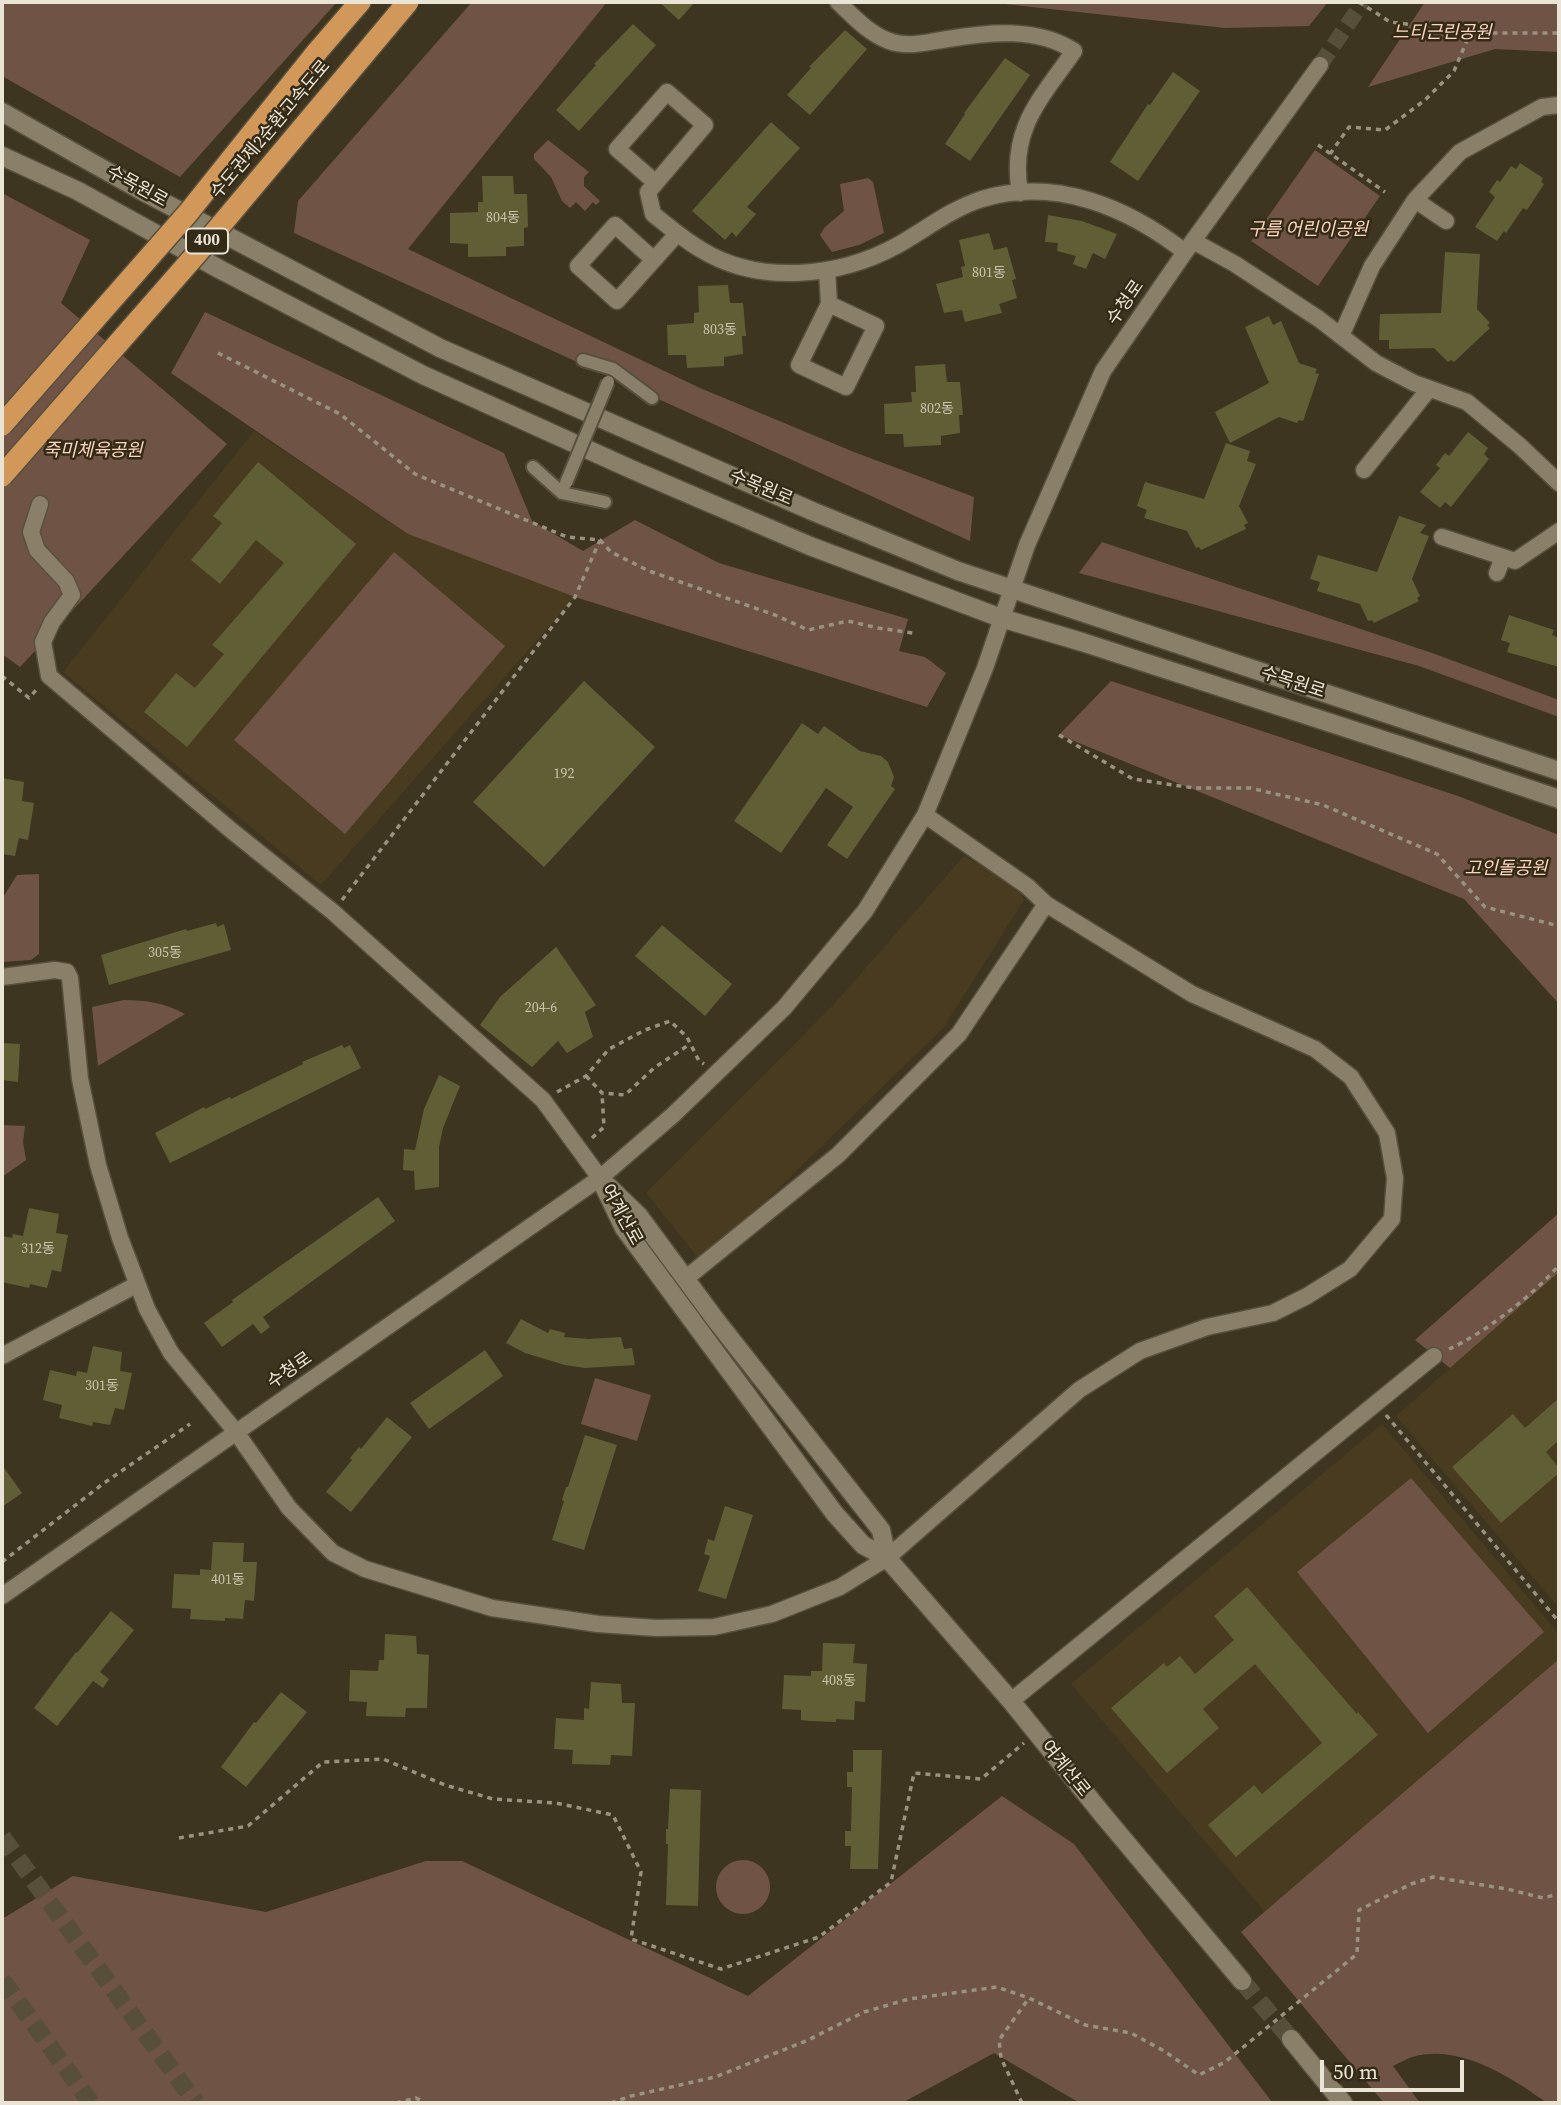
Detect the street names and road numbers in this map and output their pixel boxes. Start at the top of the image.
street label: 수도권제2순환고속도로 [207,56,335,204]
street label: 수목원로 [103,161,171,213]
road number: 400 [186,229,228,254]
street label: 수청로 [1103,276,1149,330]
street label: 수목원로 [726,465,796,511]
street label: 수목원로 [1258,662,1328,704]
street label: 여계산로 [595,1181,647,1249]
street label: 수청로 [263,1348,317,1394]
street label: 여계산로 [1036,1736,1094,1802]

